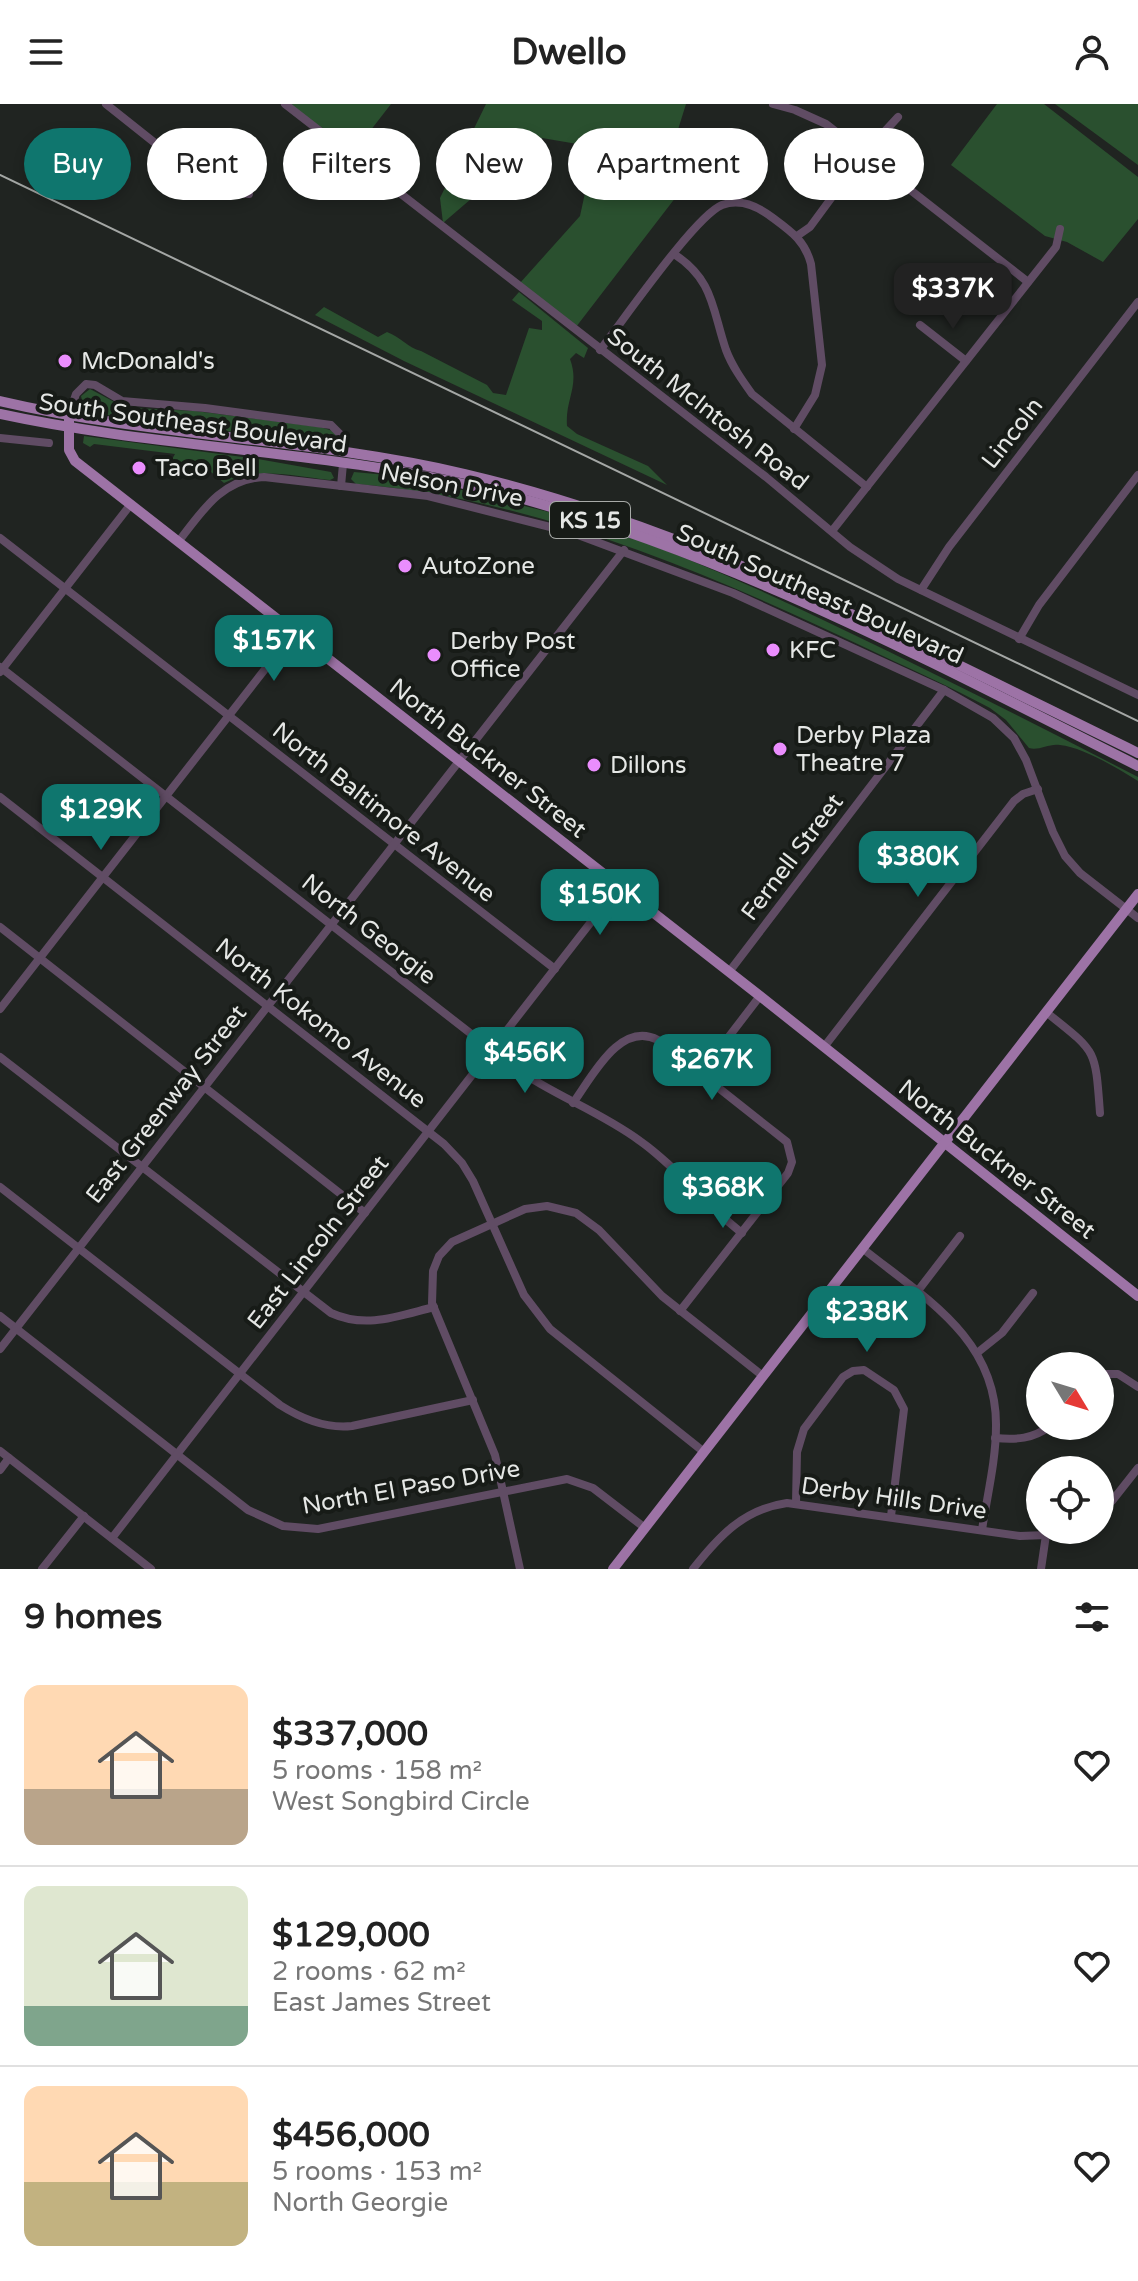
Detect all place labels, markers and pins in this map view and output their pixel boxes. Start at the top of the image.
pin: $337K [897,263,1009,331]
place label: McDonald's [81,347,215,376]
marker: McDonald's [56,352,74,370]
place label: Taco Bell [155,454,257,483]
marker: Taco Bell [130,459,148,477]
place label: AutoZone [421,552,535,581]
marker: AutoZone [396,557,414,575]
pin: $157K [218,615,330,683]
place label: Derby Post Office [450,627,575,684]
place label: KFC [789,636,836,665]
marker: KFC [764,641,782,659]
marker: Derby Post Office [425,646,443,664]
place label: Derby Plaza Theatre 7 [796,721,931,778]
marker: Derby Plaza Theatre 7 [771,740,789,758]
place label: Dillons [610,751,686,780]
marker: Dillons [585,756,603,774]
pin: $129K [45,784,157,852]
pin: $380K [862,831,974,899]
pin: $150K [544,869,656,937]
pin: $456K [469,1027,581,1095]
pin: $267K [656,1034,768,1102]
pin: $368K [667,1162,779,1230]
pin: $238K [811,1286,923,1354]

